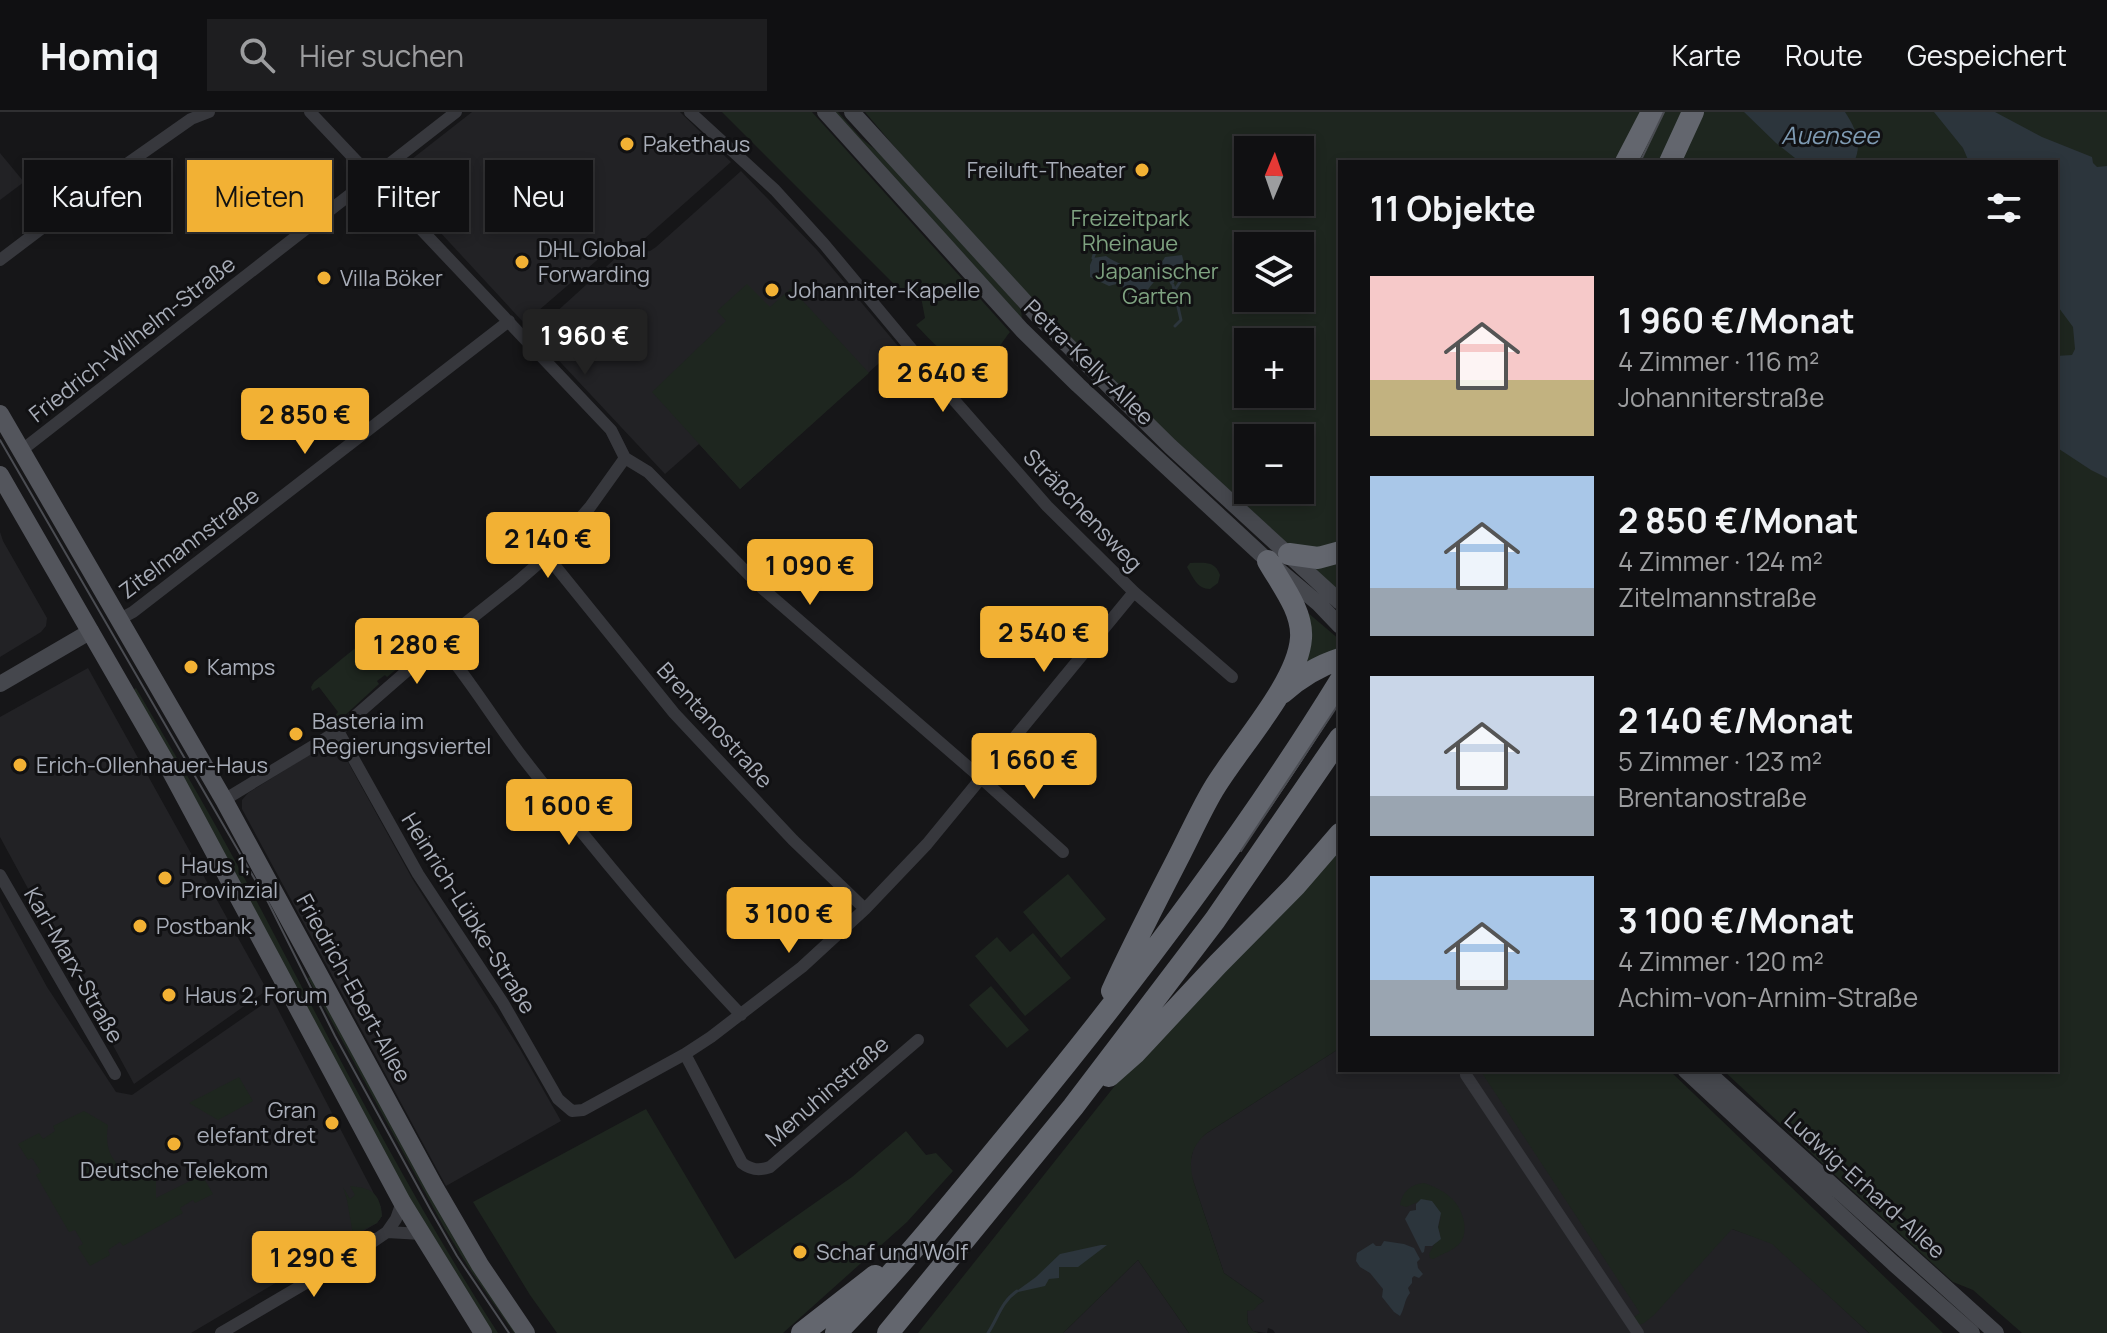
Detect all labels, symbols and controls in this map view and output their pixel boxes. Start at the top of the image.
search box [207,19,767,91]
text: Homiq [40,29,159,81]
icon: search [235,33,279,77]
text: Hier suchen [299,35,464,76]
text: Karte [1672,36,1741,74]
text: Route [1785,36,1863,74]
text: Gespeichert [1907,36,2067,74]
water label: Auensee [1781,118,1881,151]
place label: Pakethaus [643,129,750,159]
marker: Pakethaus [618,135,636,153]
north arrow [1234,136,1314,216]
map controls [1234,136,1314,504]
place label: Freiluft-Theater [967,155,1126,185]
chip: Kaufen [24,160,171,232]
chip: Mieten [187,160,332,232]
chip: Filter [348,160,469,232]
chip: Neu [485,160,593,232]
marker: Freiluft-Theater [1133,161,1151,179]
text: 11 Objekte [1370,185,1536,231]
icon: filters [1982,186,2026,230]
park label: Freizeitpark Rheinaue [1071,203,1190,258]
button: layers [1234,232,1314,312]
place label: DHL Global Forwarding [538,234,650,289]
street label: Friedrich-Wilhelm-Straße [23,249,241,429]
marker: DHL Global Forwarding [513,253,531,271]
park label: Japanischer Garten [1095,256,1219,311]
place label: Villa Böker [340,263,443,293]
marker: Villa Böker [315,269,333,287]
place label: Johanniter-Kapelle [788,275,981,305]
marker: Johanniter-Kapelle [763,281,781,299]
street label: Petra-Kelly-Allee [1018,292,1160,432]
text: 1 960 €/Monat [1618,297,1855,343]
icon: home [1434,308,1530,404]
pin: 1 960 € [511,309,659,377]
text: 1 960 € [541,317,629,353]
button: + [1234,328,1314,408]
text: 4 Zimmer · 116 m² [1618,343,1820,379]
pin: 2 640 € [869,346,1017,414]
text: 2 640 € [897,354,989,390]
text: Johanniterstraße [1618,379,1824,415]
pin: 2 850 € [231,388,379,456]
text: 2 850 € [259,396,351,432]
button: − [1234,424,1314,504]
street label: Sträßchensweg [1017,442,1149,578]
street label: Zitelmannstraße [113,480,265,606]
text: 2 850 €/Monat [1618,497,1859,543]
icon: home [1434,508,1530,604]
pin: 2 140 € [474,512,622,580]
text: 2 140 € [504,520,592,556]
pin: 1 090 € [736,539,884,607]
text: 4 Zimmer · 124 m² [1618,543,1823,579]
text: 1 090 € [765,547,855,583]
text: Zitelmannstraße [1618,579,1817,615]
pin: 2 540 € [970,606,1118,674]
text: 2 540 € [998,614,1090,650]
pin: 1 280 € [343,618,491,686]
text: 1 280 € [373,626,461,662]
place label: Kamps [207,652,275,682]
street label: Brentanostraße [650,656,780,795]
marker: Kamps [182,658,200,676]
text: 2 140 €/Monat [1618,697,1853,743]
place label: Basteria im Regierungsviertel [312,706,491,761]
icon: home [1434,708,1530,804]
marker: Basteria im Regierungsviertel [287,725,305,743]
pin: 1 660 € [960,733,1108,801]
text: 1 660 € [990,741,1078,777]
text: 5 Zimmer · 123 m² [1618,743,1822,779]
place label: Erich-Ollenhauer-Haus [36,750,268,780]
marker: Erich-Ollenhauer-Haus [11,756,29,774]
pin: 1 600 € [495,779,643,847]
text: Brentanostraße [1618,779,1807,815]
text: 1 600 € [524,787,614,823]
street label: Heinrich-Lübke-Straße [395,807,543,1019]
place label: Haus 1, Provinzial [181,850,278,905]
marker: Haus 1, Provinzial [156,869,174,887]
street label: Karl-Marx-Straße [17,882,131,1048]
pin: 3 100 € [715,887,863,955]
street label: Friedrich-Ebert-Allee [290,888,418,1088]
text: 3 100 € [745,895,833,931]
text: 3 100 €/Monat [1618,897,1855,943]
icon: home [1434,908,1530,1004]
place label: Postbank [156,911,253,941]
marker: Postbank [131,917,149,935]
text: 4 Zimmer · 120 m² [1618,943,1824,979]
text: Achim-von-Arnim-Straße [1618,979,1918,1015]
place label: Haus 2, Forum [185,980,328,1010]
marker: Haus 2, Forum [160,986,178,1004]
street label: Menuhinstraße [759,1029,895,1153]
place label: Gran elefant dret [197,1095,316,1150]
street label: Ludwig-Erhard-Allee [1778,1105,1952,1265]
marker: Gran elefant dret [323,1114,341,1132]
marker: Deutsche Telekom [165,1135,183,1153]
place label: Deutsche Telekom [80,1155,268,1185]
pin: 1 290 € [240,1231,388,1299]
place label: Schaf und Wolf [816,1237,968,1267]
text: 1 290 € [270,1239,358,1275]
marker: Schaf und Wolf [791,1243,809,1261]

